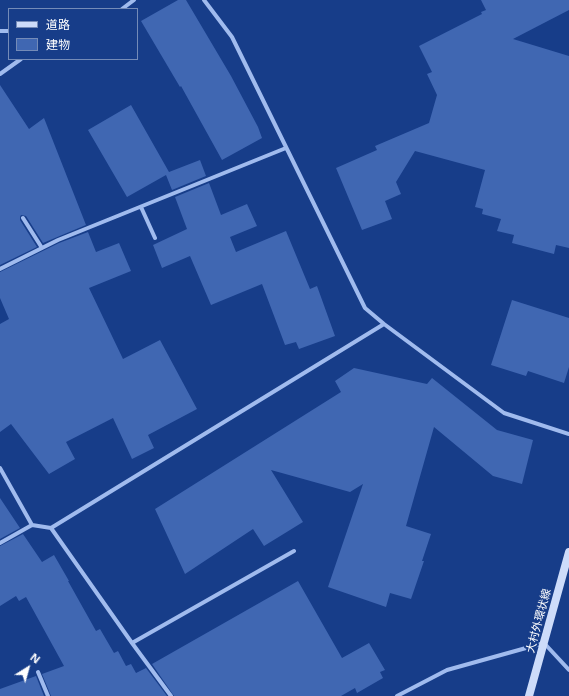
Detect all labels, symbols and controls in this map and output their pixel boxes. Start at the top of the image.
legend [8,8,138,60]
text: 道路 [46,16,70,33]
text: 建物 [46,36,70,53]
street label: 大村外環状線 [524,587,554,655]
north arrow [8,648,48,688]
text: N [27,649,44,667]

